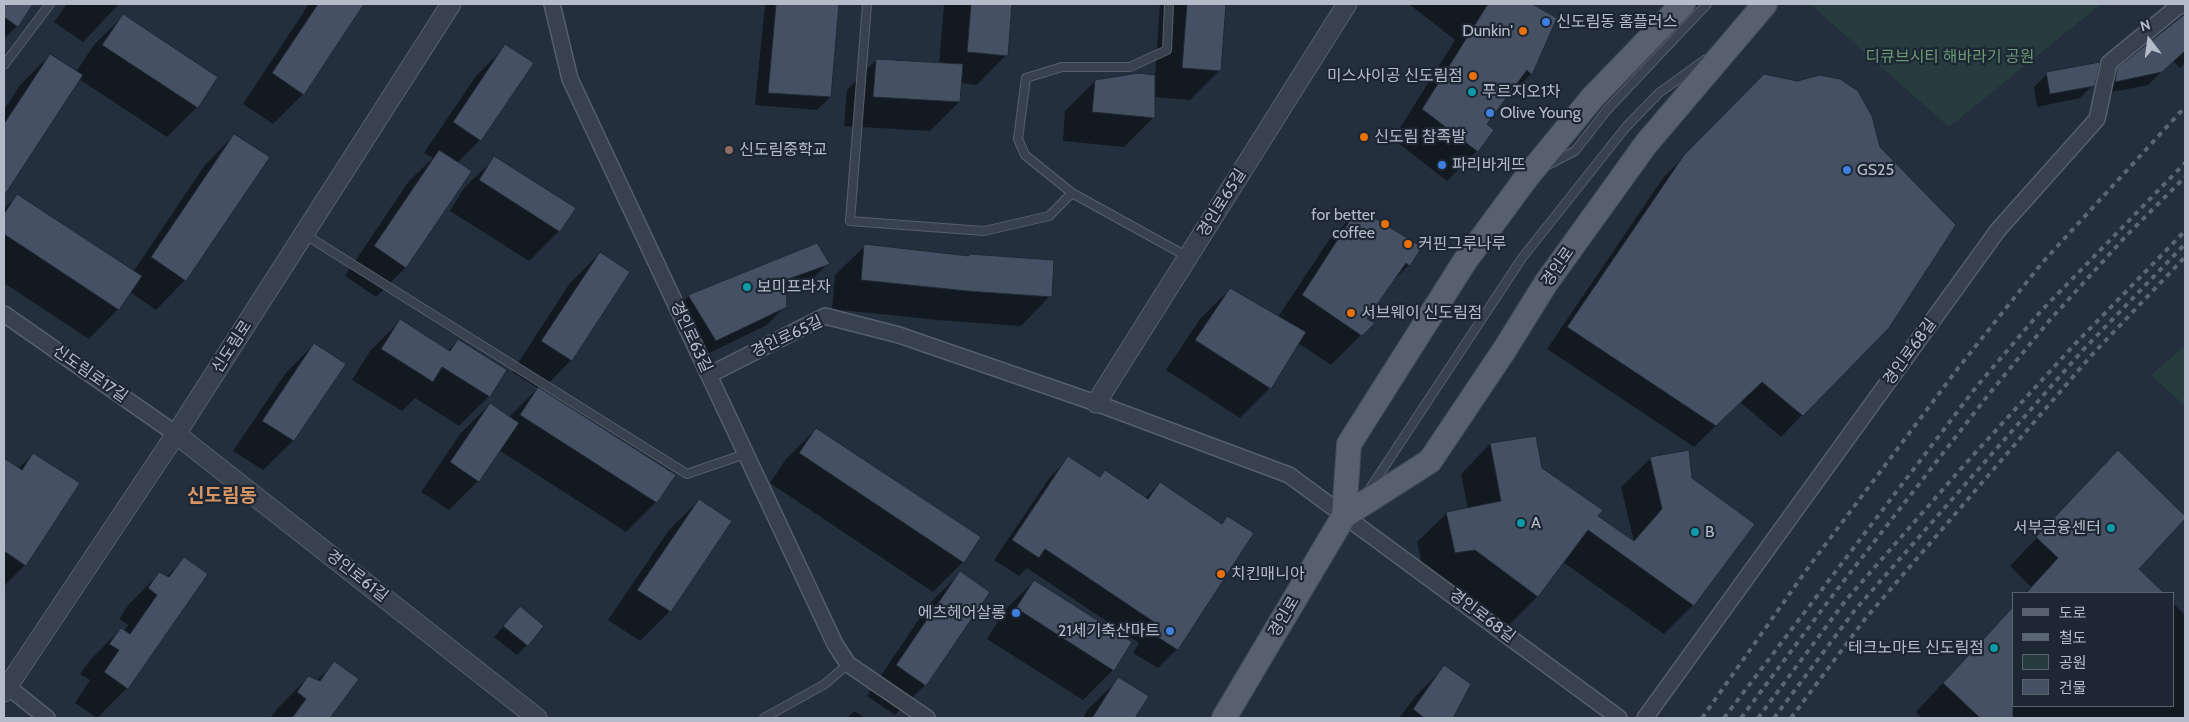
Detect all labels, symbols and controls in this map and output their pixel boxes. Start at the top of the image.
place label: 신도림동 홈플러스 [1556,12,1677,32]
north arrow [2124,15,2174,65]
marker: 신도림동 홈플러스 [1540,16,1552,28]
text: N [2138,16,2152,35]
place label: Dunkin' [1462,21,1513,41]
marker: Dunkin' [1517,25,1529,37]
park label: 디큐브시티 해바라기 공원 [1865,47,2035,67]
place label: 미스사이공 신도림점 [1327,66,1463,86]
marker: 미스사이공 신도림점 [1467,70,1479,82]
place label: 푸르지오1차 [1482,82,1561,102]
marker: 푸르지오1차 [1466,86,1478,98]
place label: Olive Young [1500,103,1581,123]
marker: Olive Young [1484,107,1496,119]
place label: 신도림 참족발 [1374,127,1466,147]
marker: 신도림 참족발 [1358,131,1370,143]
place label: 신도림중학교 [739,140,827,160]
marker: 신도림중학교 [723,144,735,156]
place label: 파리바게뜨 [1452,155,1526,175]
marker: 파리바게뜨 [1436,159,1448,171]
place label: GS25 [1857,160,1894,180]
marker: GS25 [1841,164,1853,176]
street label: 경인로65길 [1194,165,1250,241]
place label: for better coffee [1311,205,1375,243]
marker: for better coffee [1379,218,1391,230]
place label: 커핀그루나루 [1418,234,1506,254]
marker: 커핀그루나루 [1402,238,1414,250]
street label: 경인로 [1537,243,1579,291]
place label: 보미프라자 [757,277,831,297]
marker: 보미프라자 [741,281,753,293]
street label: 경인로63길 [666,298,716,376]
place label: 서브웨이 신도림점 [1361,303,1482,323]
marker: 서브웨이 신도림점 [1345,307,1357,319]
street label: 경인로65길 [748,312,826,362]
street label: 경인로68길 [1879,315,1941,389]
street label: 신도림로 [208,317,256,377]
street label: 신도림로17길 [49,341,131,407]
district label: 신도림동 [187,485,257,507]
place label: A [1531,513,1541,533]
marker: A [1515,517,1527,529]
place label: 서부금융센터 [2013,518,2101,538]
place label: B [1705,522,1715,542]
marker: 서부금융센터 [2105,522,2117,534]
marker: B [1689,526,1701,538]
street label: 경인로61길 [322,546,392,606]
place label: 치킨매니아 [1231,564,1305,584]
marker: 치킨매니아 [1215,568,1227,580]
street label: 경인로68길 [1445,585,1519,647]
legend [2012,592,2174,707]
street label: 경인로 [1264,593,1304,641]
place label: 에츠헤어살롱 [918,603,1006,623]
text: 도로 [2059,604,2087,622]
marker: 에츠헤어살롱 [1010,607,1022,619]
place label: 21세기축산마트 [1058,621,1160,641]
marker: 21세기축산마트 [1164,625,1176,637]
text: 철도 [2059,629,2087,647]
place label: 테크노마트 신도림점 [1848,638,1984,658]
marker: 테크노마트 신도림점 [1988,642,2000,654]
text: 공원 [2059,654,2087,672]
text: 건물 [2059,679,2087,697]

